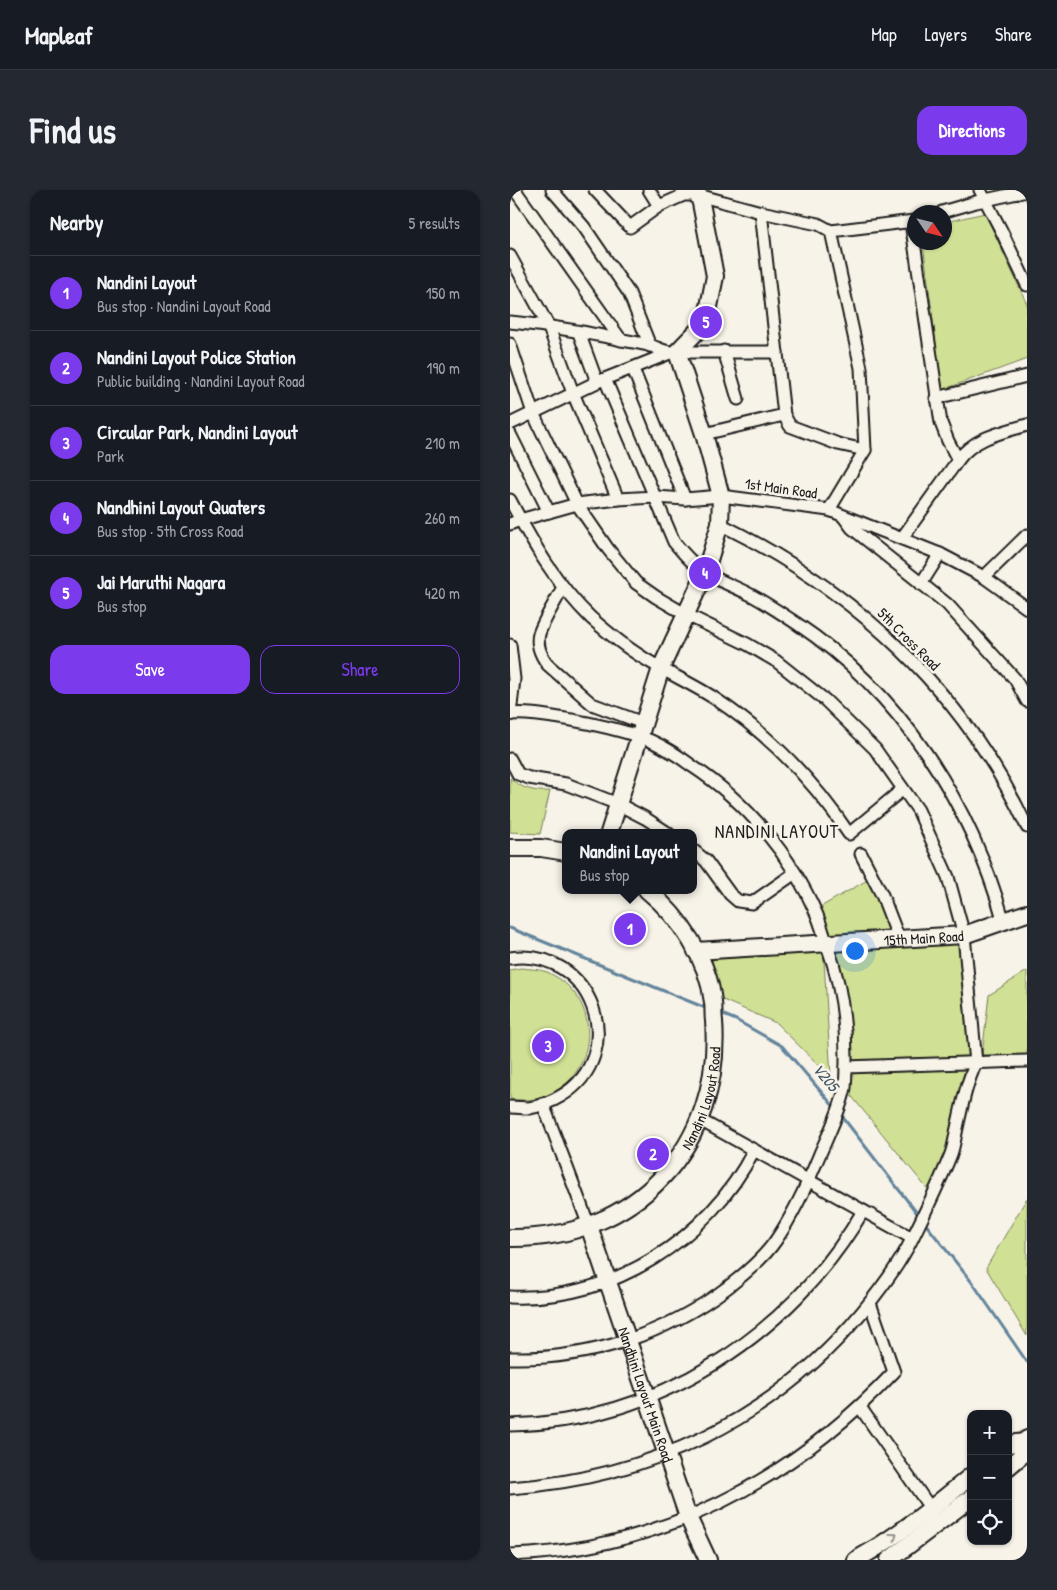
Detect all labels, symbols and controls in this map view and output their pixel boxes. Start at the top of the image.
text: Mapleaf [25,19,93,51]
text: Map [871,22,897,47]
text: Layers [925,22,967,47]
text: Share [995,22,1032,47]
button: Directions [917,106,1027,155]
text: Find us [30,107,116,154]
north arrow [907,205,952,250]
text: Nearby [50,208,103,237]
text: 5 results [409,212,460,234]
text: Nandini Layout [97,269,196,295]
text: 1 [63,282,69,304]
text: 150 m [426,282,460,304]
text: Bus stop · Nandini Layout Road [97,295,270,317]
pin: 5 [690,303,722,341]
text: Nandini Layout Police Station [97,344,296,370]
text: 2 [62,357,70,379]
text: 190 m [427,357,460,379]
text: Public building · Nandini Layout Road [97,370,305,392]
text: Circular Park, Nandini Layout [97,419,298,445]
text: 3 [62,432,70,454]
text: 210 m [425,432,460,454]
text: Park [97,445,124,467]
street label: 1st Main Road [743,473,819,503]
text: Nandhini Layout Quaters [97,494,265,520]
text: 4 [63,507,69,529]
text: 260 m [424,507,460,529]
text: Bus stop · 5th Cross Road [97,520,243,542]
pin: 4 [689,554,721,592]
text: Jai Maruthi Nagara [97,569,225,595]
text: 5 [63,582,69,604]
text: 420 m [425,582,460,604]
text: Bus stop [97,595,146,617]
street label: 5th Cross Road [873,603,945,675]
button: Save [50,645,250,694]
button: Share [260,645,460,694]
district label: NANDINI LAYOUT [715,819,839,844]
popup [562,829,697,894]
text: Nandini Layout [580,838,679,864]
text: Bus stop [580,864,629,886]
pin: 1 [614,910,646,948]
street label: 15th Main Road [883,925,964,950]
your location [842,938,868,964]
pin: 3 [532,1027,564,1065]
street label: Nandini Layout Road [676,1046,725,1153]
water label: V205 [808,1058,846,1097]
pin: 2 [637,1135,669,1173]
street label: Nandhini Layout Main Road [614,1324,679,1465]
map controls [967,1410,1012,1545]
button: + [967,1410,1012,1455]
button: − [967,1455,1012,1500]
button: locate [967,1500,1012,1545]
one-way arrow [889,1533,898,1542]

